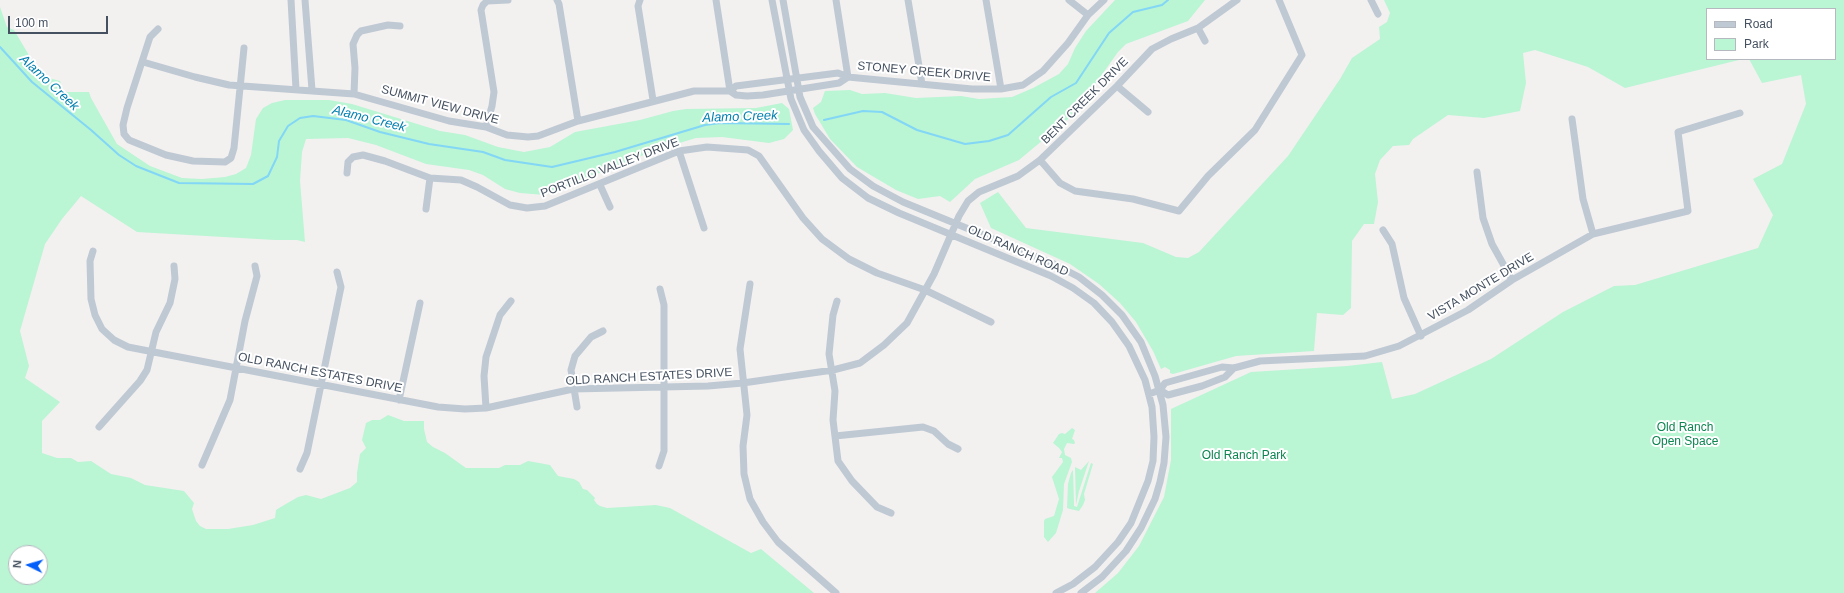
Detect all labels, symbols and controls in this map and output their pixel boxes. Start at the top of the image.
scale bar [10,8,110,34]
legend [1706,8,1836,60]
text: 100 m [15,16,48,30]
text: Road [1744,17,1773,31]
text: Park [1744,37,1769,51]
water label: Alamo Creek [16,52,82,114]
street label: BENT CREEK DRIVE [1039,55,1131,147]
street label: STONEY CREEK DRIVE [857,59,991,85]
street label: SUMMIT VIEW DRIVE [380,82,500,128]
water label: Alamo Creek [331,102,407,136]
water label: Alamo Creek [702,108,778,126]
street label: PORTILLO VALLEY DRIVE [539,135,681,201]
street label: OLD RANCH ROAD [965,222,1071,280]
street label: VISTA MONTE DRIVE [1426,250,1536,324]
street label: OLD RANCH ESTATES DRIVE [237,350,403,396]
street label: OLD RANCH ESTATES DRIVE [565,365,733,389]
park label: Old Ranch Open Space [1652,421,1718,449]
park label: Old Ranch Park [1202,449,1286,463]
north arrow [8,545,48,585]
text: N [11,560,23,569]

